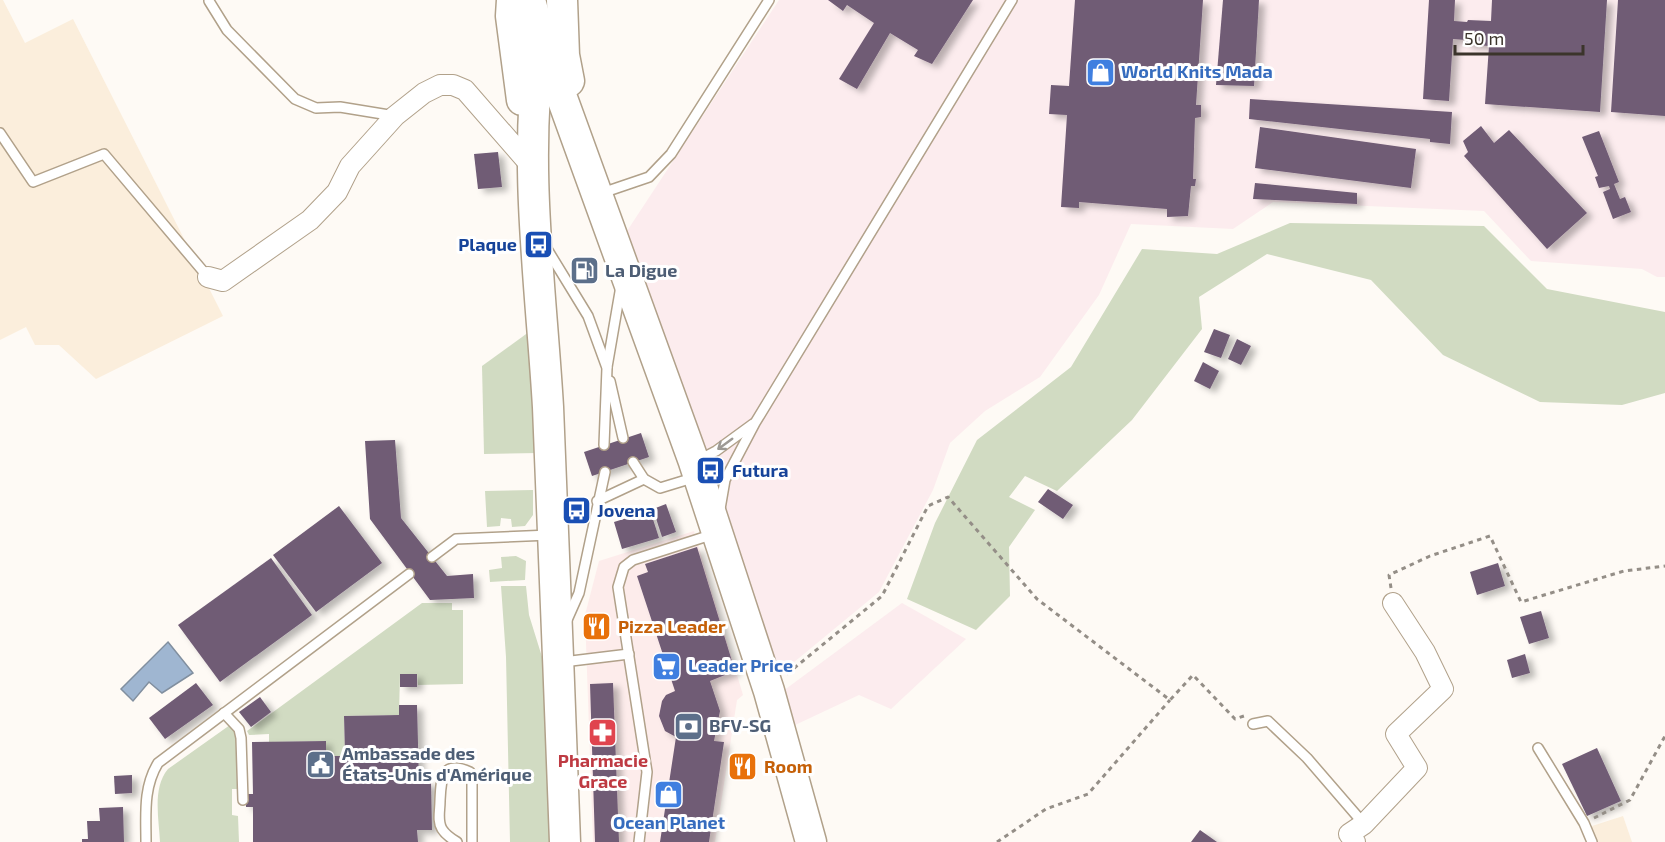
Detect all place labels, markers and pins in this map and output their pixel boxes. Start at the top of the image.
shop icon: World Knits Mada [1084,56,1116,88]
place label: World Knits Mada [1121,60,1273,82]
bus stop icon: Plaque [522,229,554,261]
place label: Plaque [458,233,517,255]
fuel station icon: La Digue [568,255,600,287]
place label: La Digue [605,259,677,281]
bus stop icon: Futura [695,455,727,487]
place label: Futura [732,459,788,481]
bus stop icon: Jovena [560,495,592,527]
place label: Jovena [597,499,655,521]
restaurant icon: Pizza Leader [581,611,613,643]
place label: Pizza Leader [618,615,726,637]
supermarket icon: Leader Price [651,650,683,682]
place label: Leader Price [688,654,793,676]
bank icon: BFV-SG [672,710,704,742]
place label: BFV-SG [709,714,771,736]
pharmacy icon: Pharmacie Grace [587,716,619,748]
place label: Ambassade des États-Unis d'Amérique [342,742,532,785]
public building icon: Ambassade des États-Unis d'Amérique [305,748,337,780]
place label: Pharmacie Grace [558,749,648,792]
restaurant icon: Room [727,751,759,783]
place label: Room [764,755,813,777]
shop icon: Ocean Planet [653,778,685,810]
place label: Ocean Planet [613,811,726,833]

